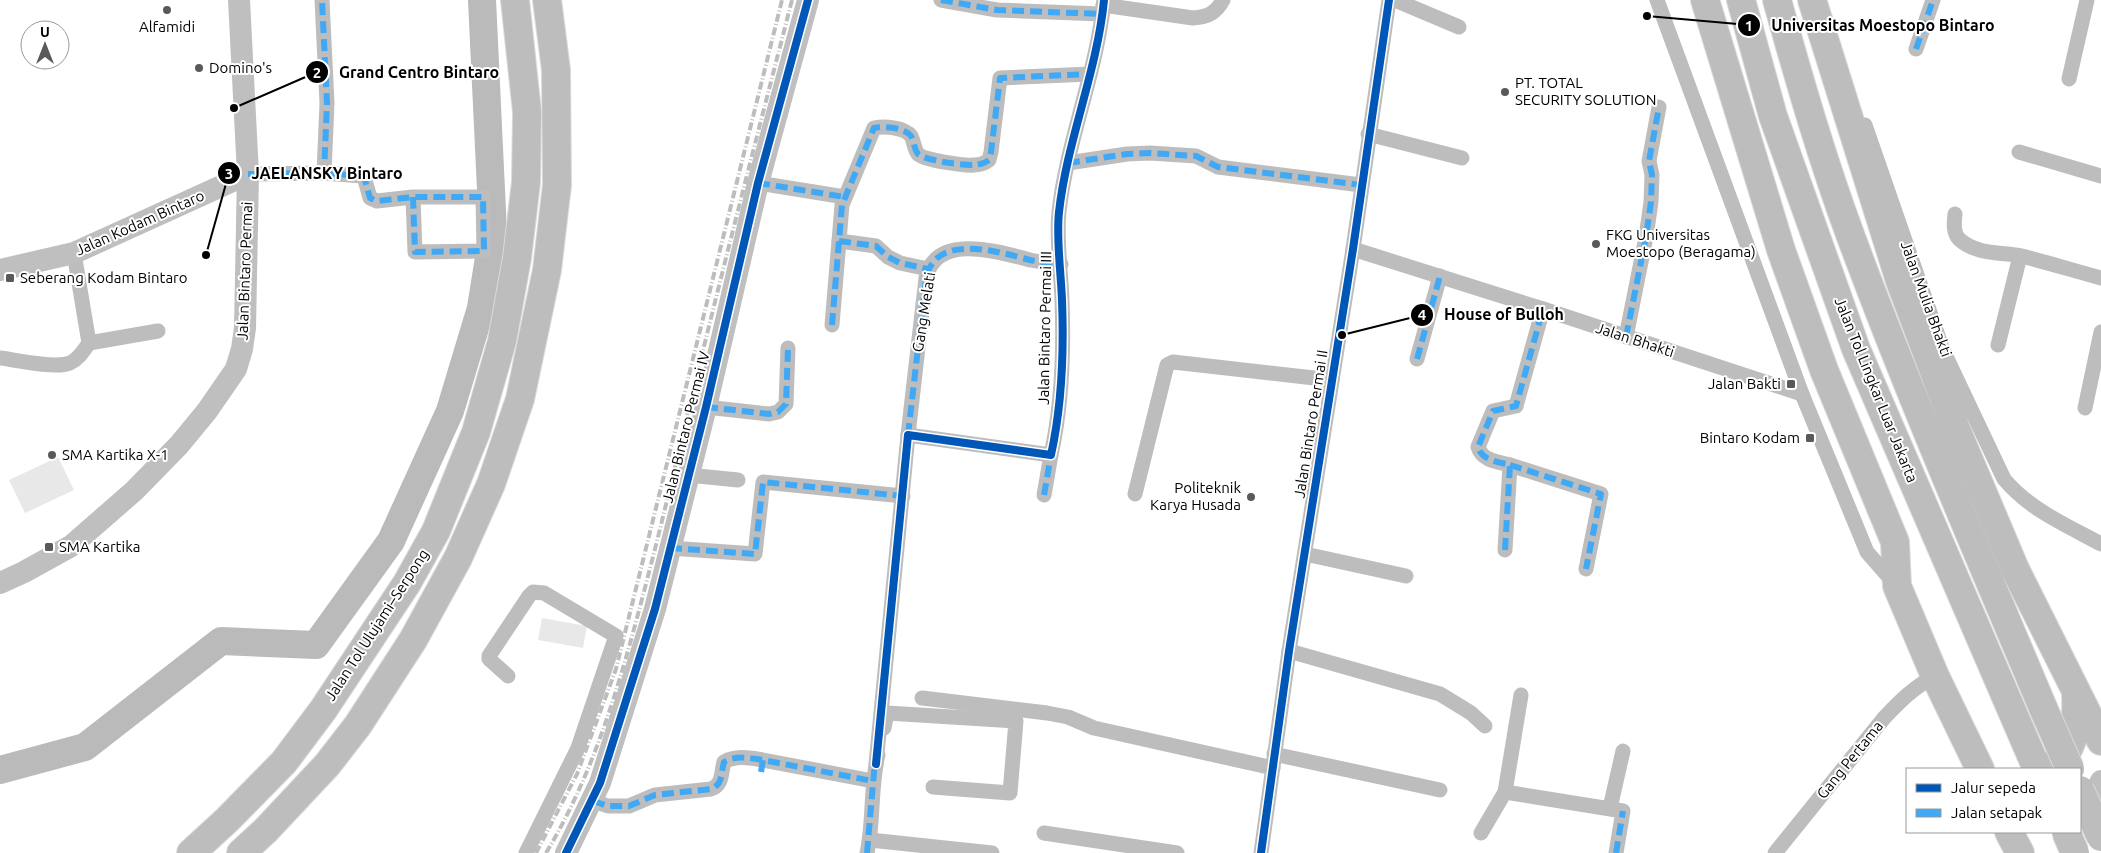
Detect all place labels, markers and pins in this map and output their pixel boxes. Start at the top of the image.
marker: Alfamidi [161,4,173,16]
callout: Universitas Moestopo Bintaro [1737,10,2005,41]
place label: Alfamidi [139,18,195,35]
callout: Grand Centro Bintaro [304,57,510,88]
place label: Domino's [209,59,272,76]
marker: Domino's [193,62,205,74]
place label: PT. TOTAL SECURITY SOLUTION [1515,74,1656,108]
marker: PT. TOTAL SECURITY SOLUTION [1499,86,1511,98]
callout: JAELANSKY Bintaro [217,158,413,189]
place label: FKG Universitas Moestopo (Beragama) [1606,226,1756,260]
marker: FKG Universitas Moestopo (Beragama) [1590,238,1602,250]
place label: Seberang Kodam Bintaro [20,269,188,286]
marker: Seberang Kodam Bintaro [4,272,16,284]
callout: House of Bulloh [1409,299,1574,330]
place label: Jalan Bakti [1708,375,1781,392]
marker: Jalan Bakti [1785,378,1797,390]
place label: Bintaro Kodam [1700,429,1800,446]
marker: Bintaro Kodam [1804,432,1816,444]
place label: SMA Kartika X-1 [62,446,169,463]
marker: SMA Kartika X-1 [46,449,58,461]
place label: Politeknik Karya Husada [1150,479,1241,513]
marker: Politeknik Karya Husada [1245,491,1257,503]
place label: SMA Kartika [59,538,140,555]
marker: SMA Kartika [43,541,55,553]

